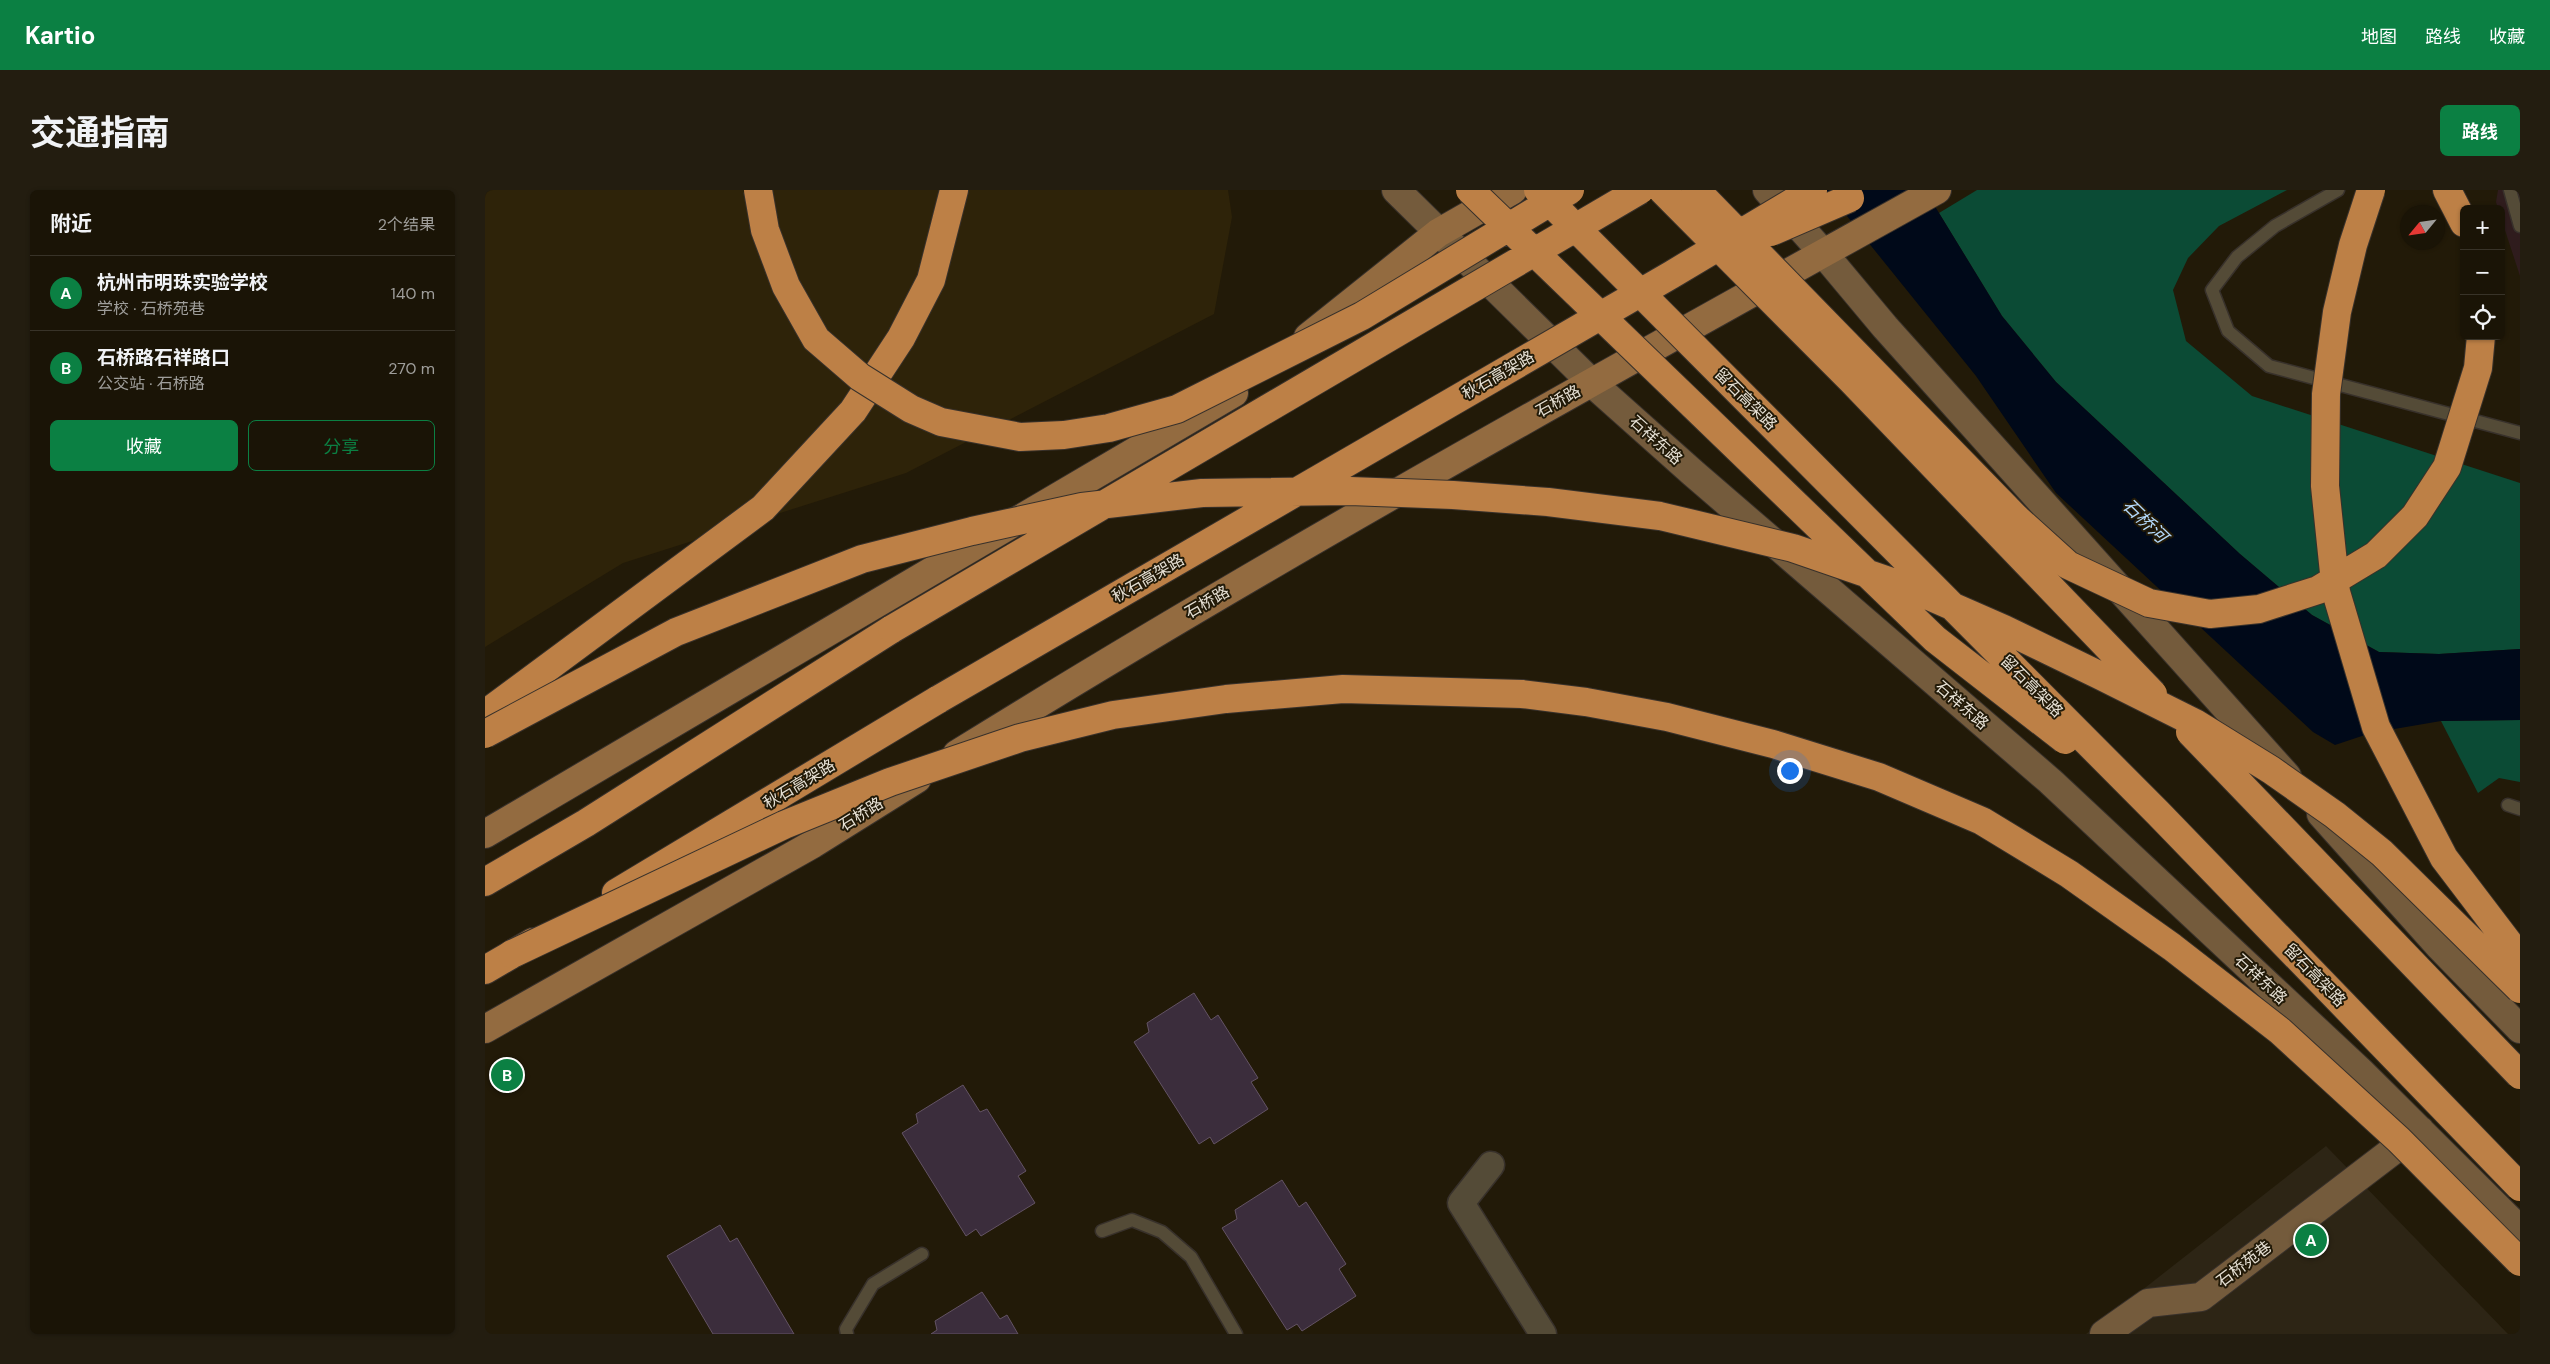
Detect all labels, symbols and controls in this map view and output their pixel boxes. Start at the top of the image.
text: Kartio [25,20,95,51]
text: 地图 [2361,25,2397,49]
text: 路线 [2425,25,2461,49]
text: 收藏 [2489,25,2525,49]
button: 路线 [2440,105,2520,156]
text: 交通指南 [30,110,170,156]
north arrow [2400,205,2445,250]
map controls [2460,205,2505,340]
button: + [2460,205,2505,250]
text: 附近 [50,210,92,238]
text: 2个结果 [378,214,435,235]
button: − [2460,250,2505,295]
text: 杭州市明珠实验学校 [97,270,268,295]
text: A [60,283,72,304]
text: 140 m [391,283,435,304]
button: locate [2460,295,2505,340]
text: 学校 · 石桥苑巷 [97,298,205,319]
text: 石桥路石祥路口 [97,345,230,370]
street label: 秋石高架路 [1458,346,1538,404]
text: B [61,358,71,379]
text: 270 m [388,358,435,379]
street label: 留石高架路 [1710,363,1782,435]
text: 公交站 · 石桥路 [97,373,205,394]
street label: 石桥路 [1532,380,1584,422]
street label: 石祥东路 [1625,411,1687,469]
button: 收藏 [50,420,238,471]
button: 分享 [248,420,435,471]
water label: 石桥河 [2117,494,2175,550]
street label: 秋石高架路 [1108,549,1188,607]
street label: 石桥路 [1181,581,1233,623]
street label: 留石高架路 [1996,650,2068,722]
street label: 石祥东路 [1931,676,1993,734]
street label: 秋石高架路 [759,754,839,814]
your location [1777,758,1803,784]
street label: 石桥路 [835,792,887,836]
street label: 留石高架路 [2280,939,2350,1011]
street label: 石祥东路 [2230,949,2292,1009]
pin: B [491,1056,523,1094]
pin: A [2295,1221,2327,1259]
street label: 石桥苑巷 [2212,1236,2276,1292]

